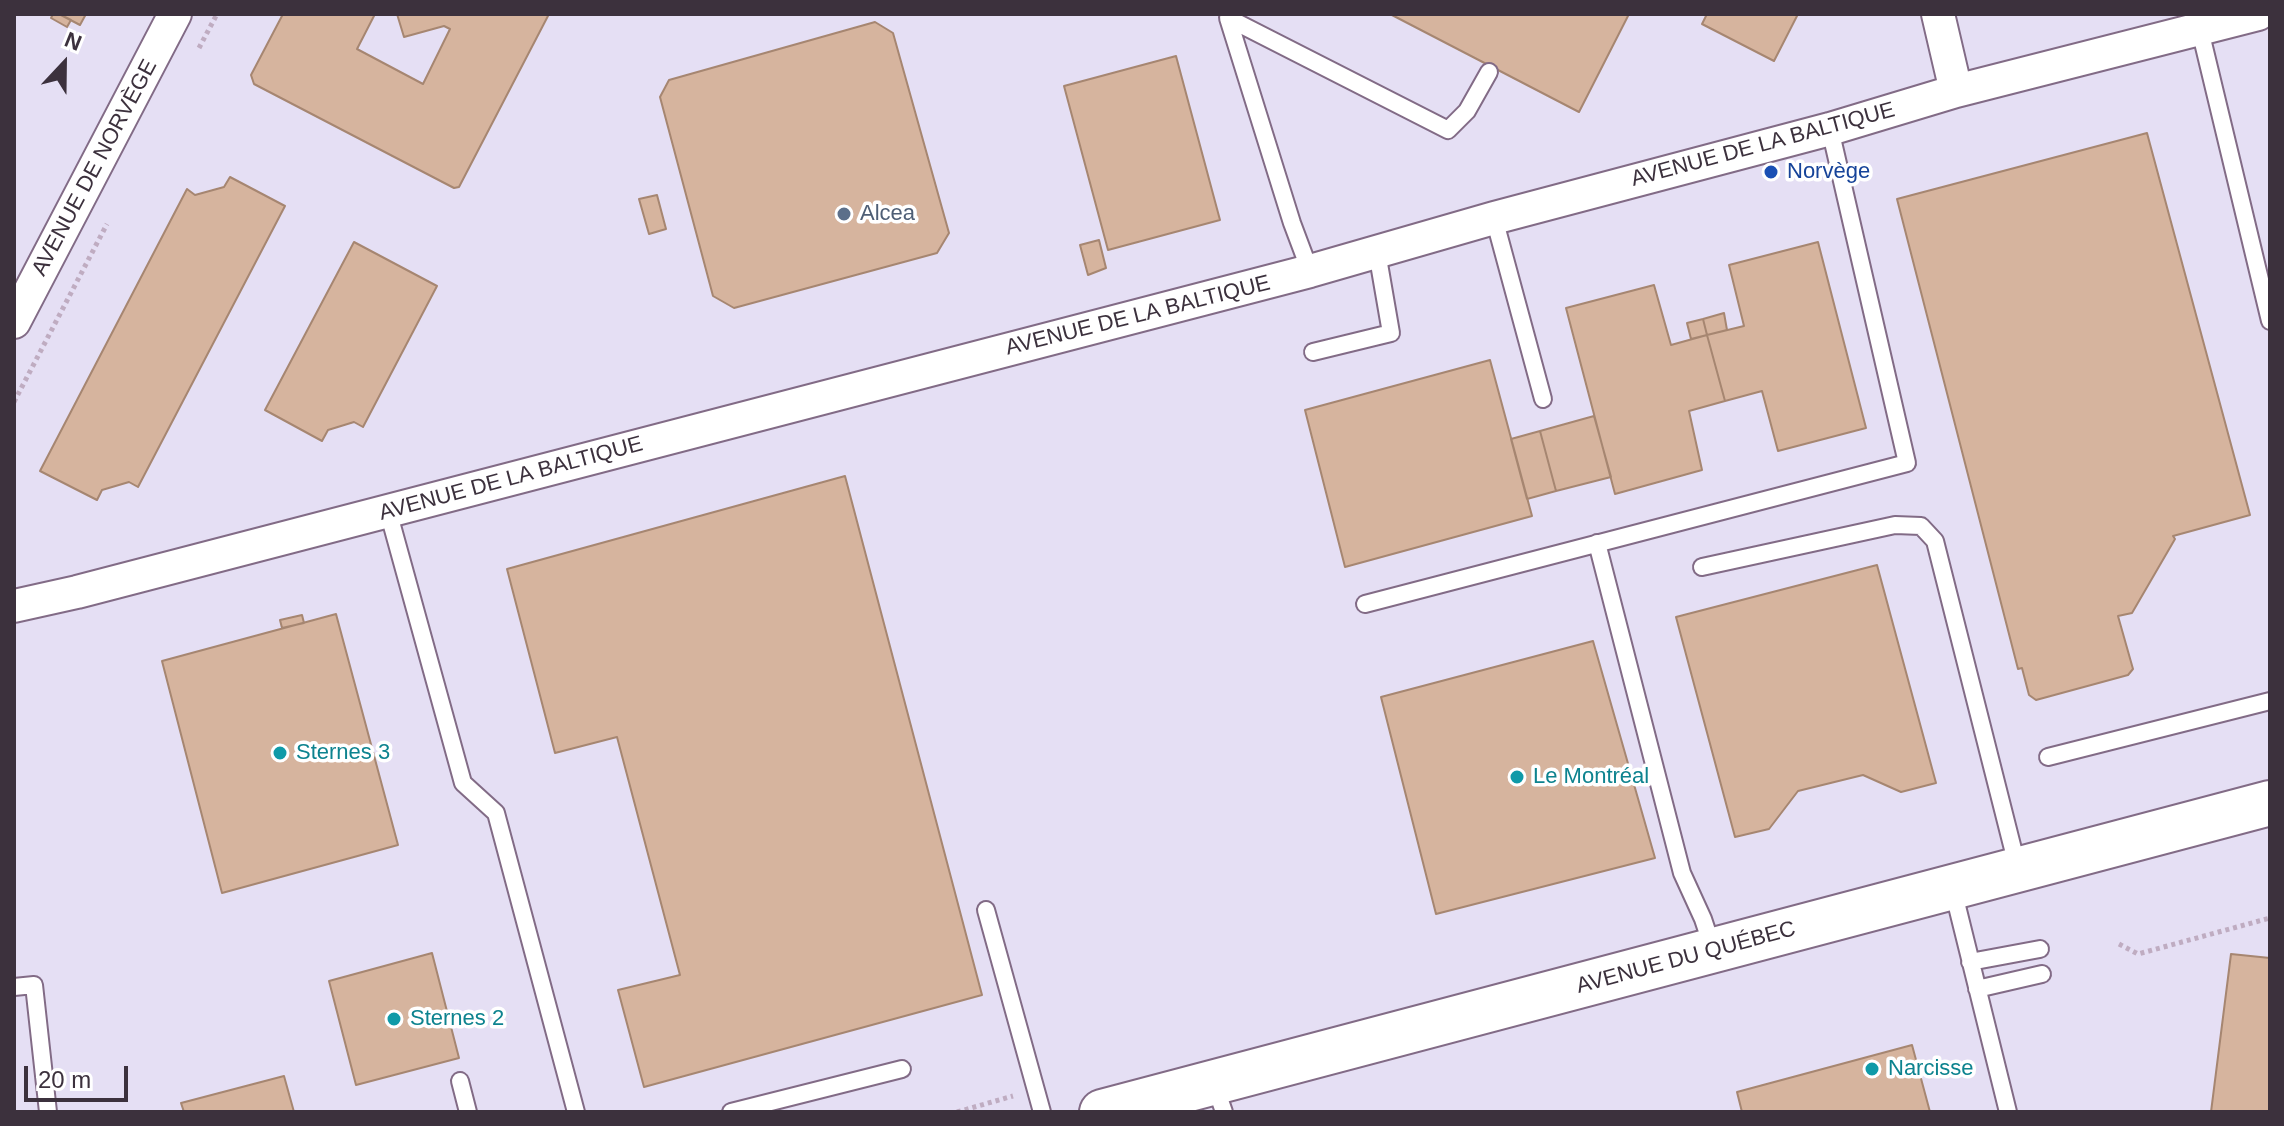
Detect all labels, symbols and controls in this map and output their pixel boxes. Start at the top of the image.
north arrow [24,24,104,104]
text: N [61,27,85,56]
street label: AVENUE DE NORVÈGE [27,55,163,281]
street label: AVENUE DE LA BALTIQUE [1628,97,1898,193]
place label: Norvège [1787,159,1870,185]
marker: Norvège [1762,163,1780,181]
place label: Alcea [860,201,915,227]
marker: Alcea [835,205,853,223]
street label: AVENUE DE LA BALTIQUE [1003,270,1273,362]
street label: AVENUE DE LA BALTIQUE [376,431,646,527]
place label: Sternes 3 [296,740,390,766]
marker: Sternes 3 [271,744,289,762]
place label: Le Montréal [1533,764,1649,790]
marker: Le Montréal [1508,768,1526,786]
street label: AVENUE DU QUÉBEC [1574,916,1798,1000]
place label: Sternes 2 [410,1006,504,1032]
marker: Sternes 2 [385,1010,403,1028]
scale bar [28,1050,132,1100]
place label: Narcisse [1888,1056,1974,1082]
marker: Narcisse [1863,1060,1881,1078]
text: 20 m [38,1066,91,1093]

